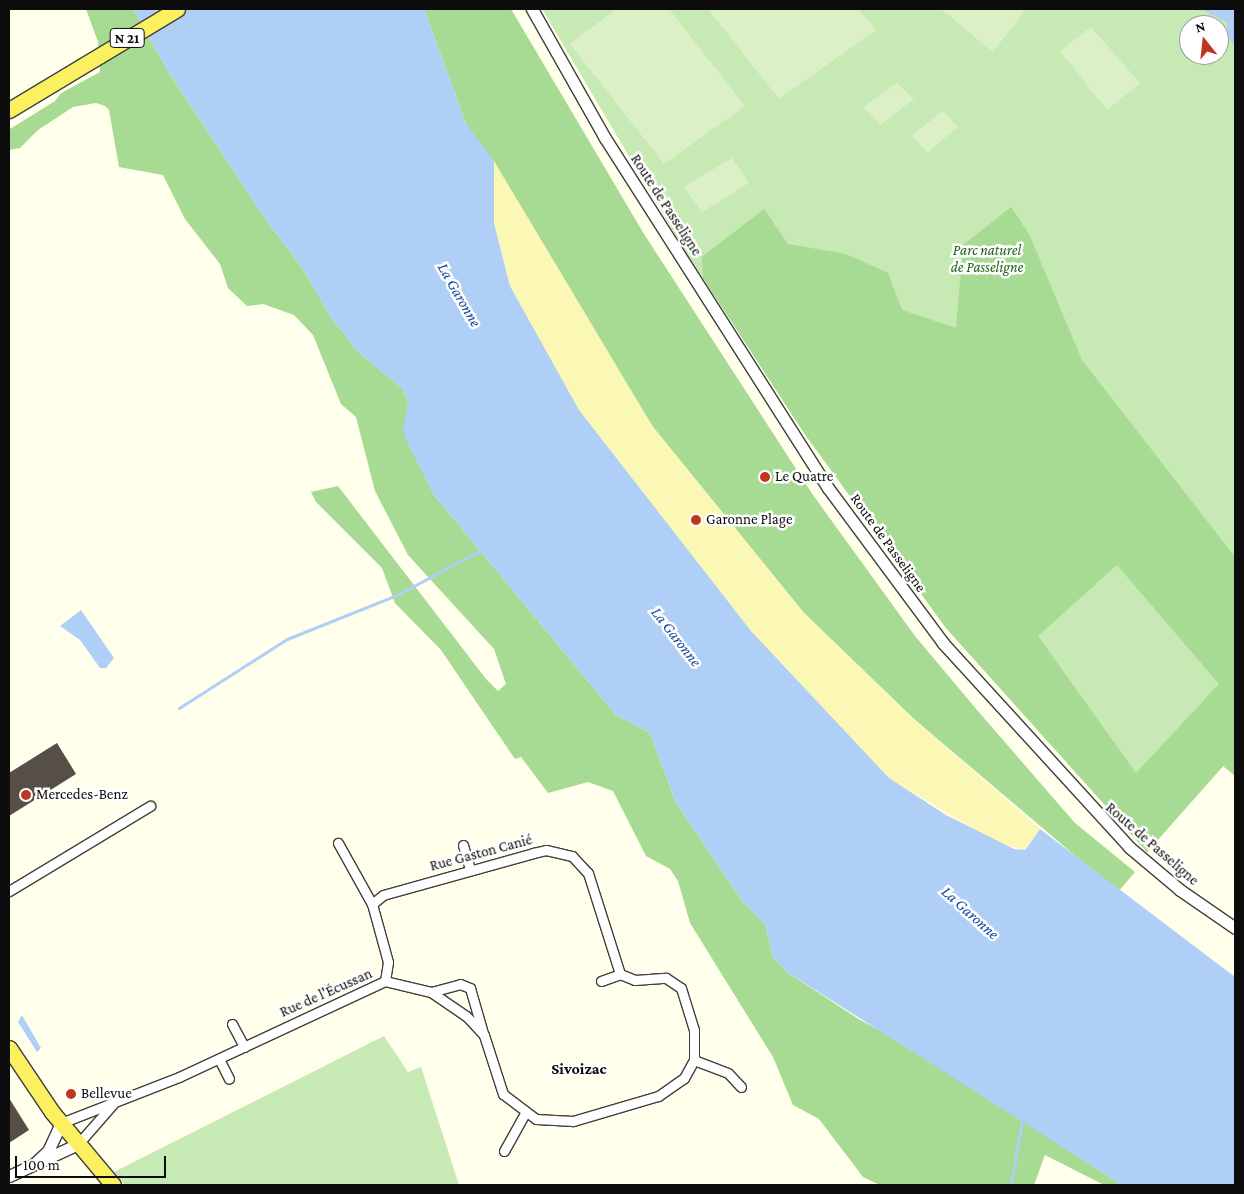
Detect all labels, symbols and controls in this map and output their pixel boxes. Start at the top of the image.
north arrow [1179,15,1229,65]
text: N [1193,18,1207,36]
road number: N 21 [110,26,144,49]
street label: Route de Passeligne [626,151,706,259]
park label: Parc naturel de Passeligne [951,241,1023,276]
water label: La Garonne [433,260,485,330]
place label: Le Quatre [775,468,833,486]
marker: Le Quatre [759,471,771,483]
street label: Route de Passeligne [846,490,930,596]
place label: Garonne Plage [706,511,793,529]
marker: Garonne Plage [690,514,702,526]
water label: La Garonne [647,603,705,671]
place label: Mercedes-Benz [36,786,128,804]
marker: Mercedes-Benz [20,789,32,801]
street label: Route de Passeligne [1102,799,1202,889]
street label: Rue Gaston Canié [428,831,534,875]
water label: La Garonne [937,882,1003,944]
street label: Rue de l'Écussan [277,965,375,1021]
district label: Sivoizac [551,1059,607,1079]
place label: Bellevue [81,1085,132,1103]
marker: Bellevue [65,1088,77,1100]
scale bar [18,1146,169,1178]
text: 100 m [23,1157,60,1173]

